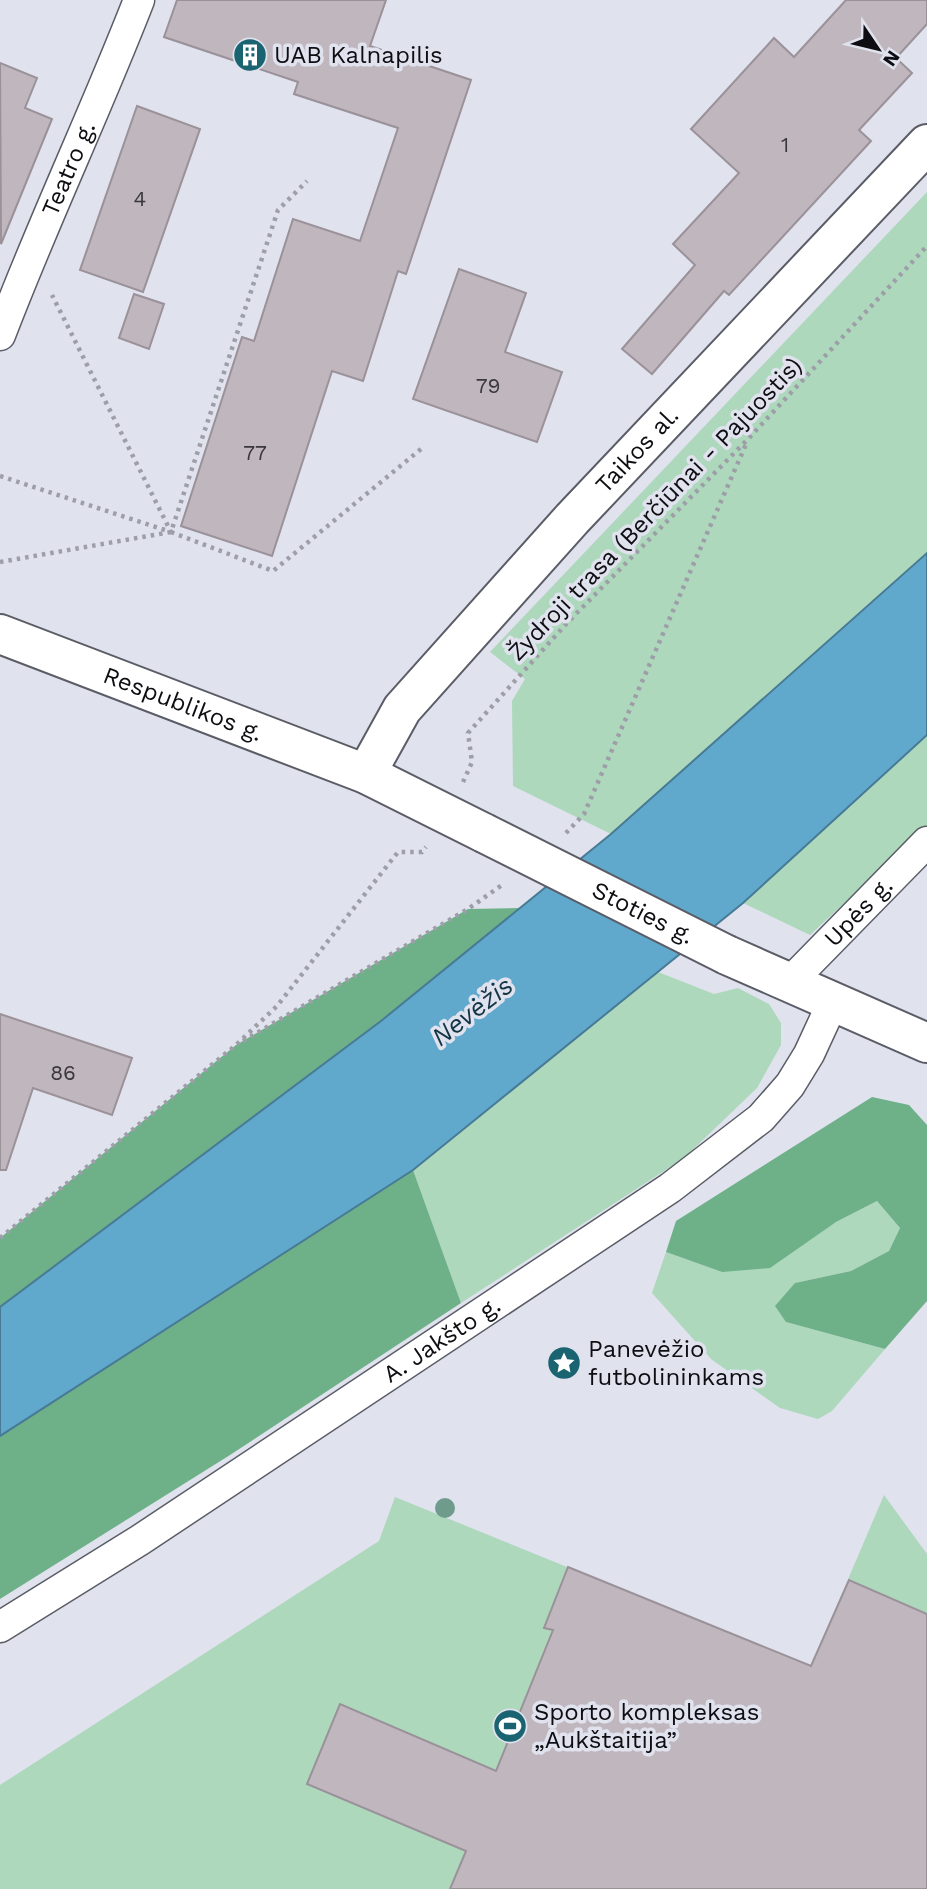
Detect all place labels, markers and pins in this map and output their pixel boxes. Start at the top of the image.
building icon: UAB Kalnapilis [231,36,269,74]
place label: UAB Kalnapilis [274,41,443,69]
place label: Panevėžio futbolininkams [588,1335,764,1391]
place icon: Panevėžio futbolininkams [545,1344,583,1382]
place label: Sporto kompleksas „Aukštaitija” [534,1698,759,1754]
sports icon: Sporto kompleksas „Aukštaitija” [491,1707,529,1745]

